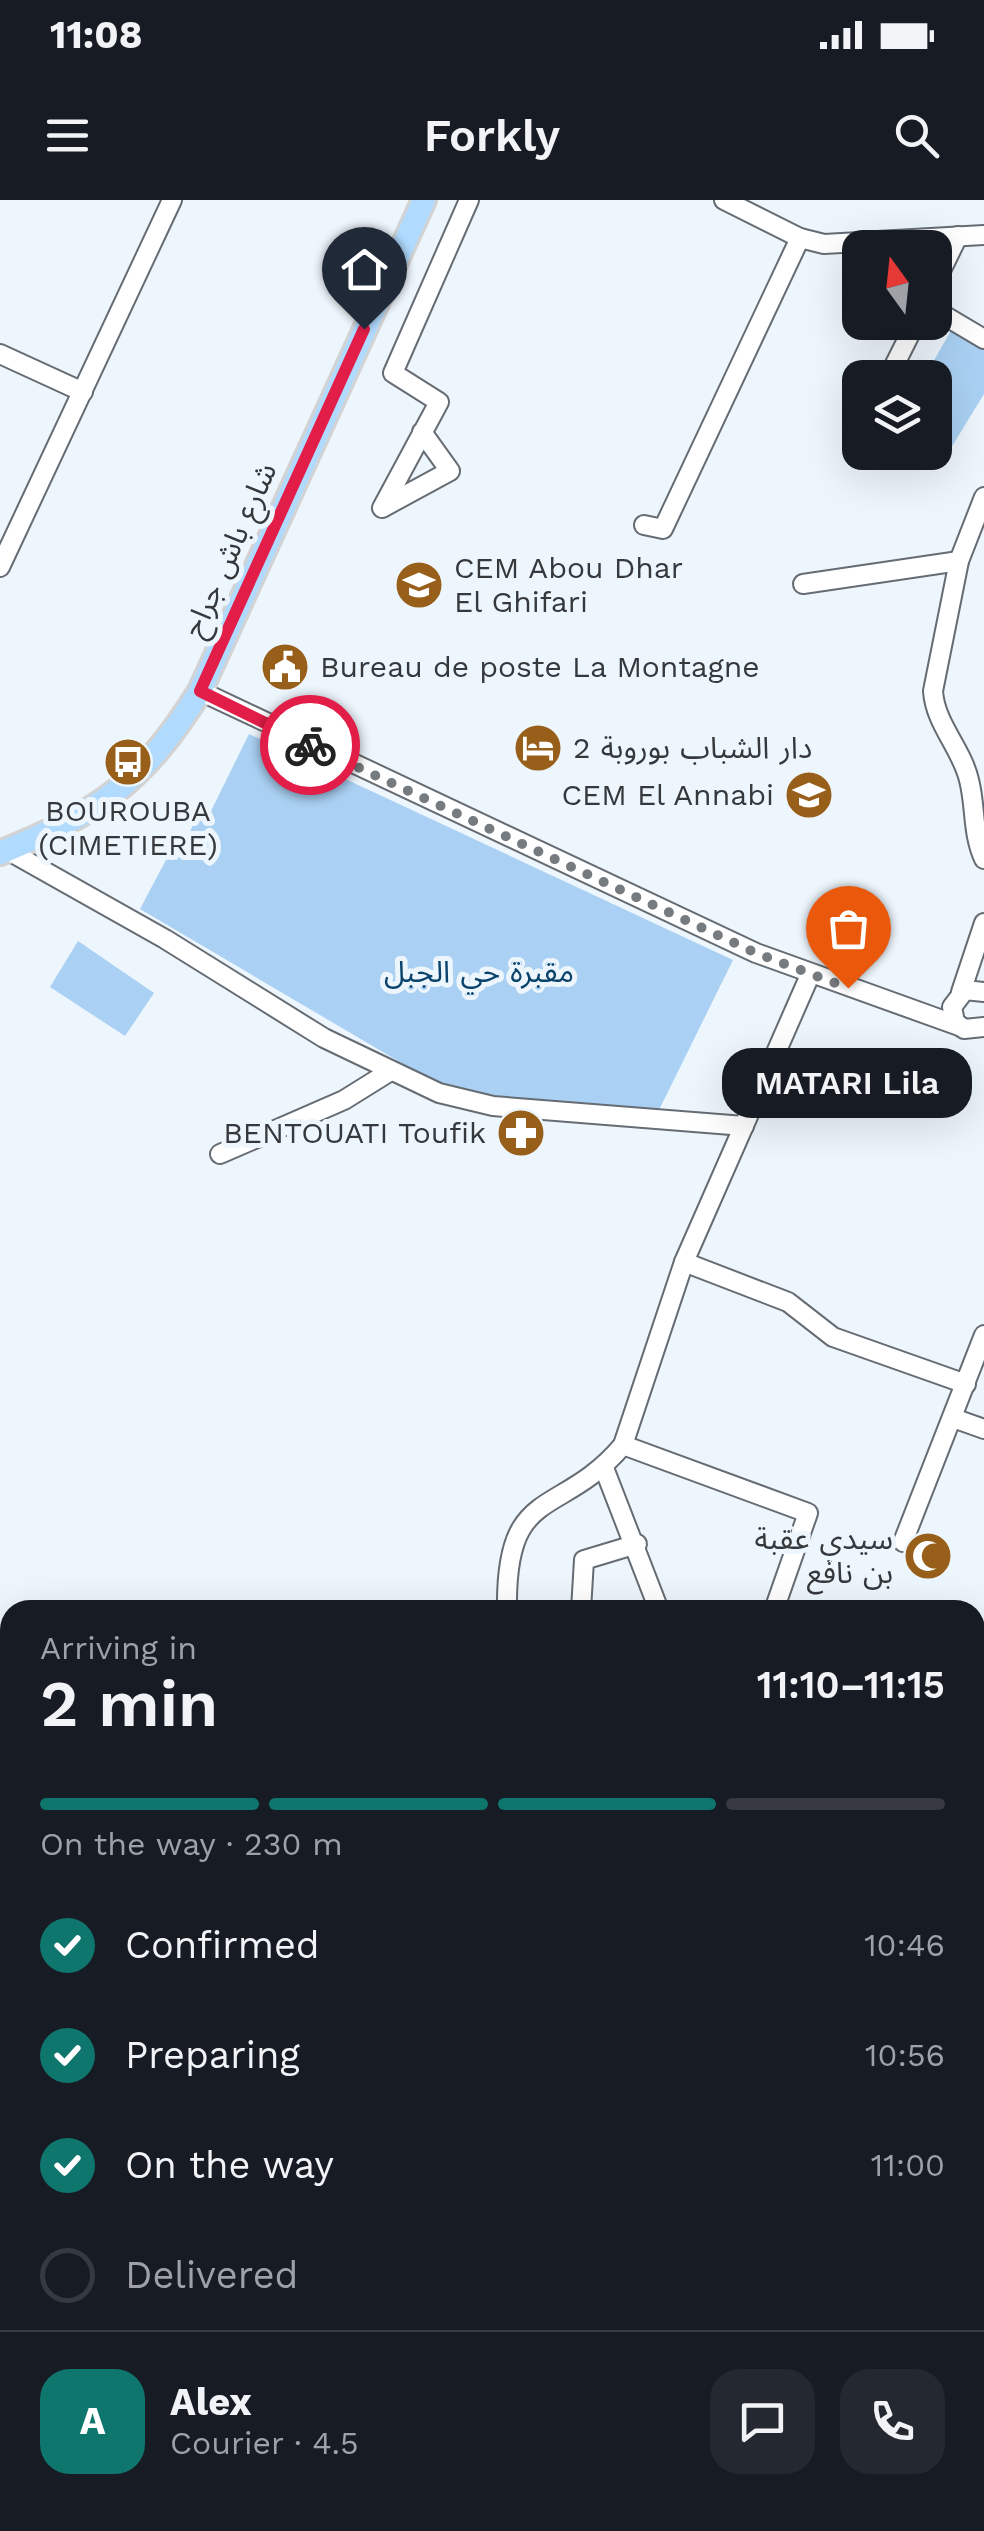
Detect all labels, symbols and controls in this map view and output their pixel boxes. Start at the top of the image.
text: 11:08 [50,13,143,57]
icon: menu [40,108,95,163]
icon: search [889,108,944,163]
text: Forkly [424,109,560,162]
pin [322,227,407,330]
north arrow [842,230,952,340]
map controls [842,230,952,470]
icon: home [337,242,392,297]
button: layers [842,360,952,470]
street label: شارع باش جراح [176,457,288,644]
place label: CEM Abou Dhar El Ghifari [454,550,683,619]
school or university icon: CEM Abou Dhar El Ghifari [393,559,445,611]
public building icon: Bureau de poste La Montagne [259,641,311,693]
place label: Bureau de poste La Montagne [320,649,760,684]
courier [260,695,360,795]
icon: bike [283,718,338,773]
hotel icon: دار الشباب بوروبة 2 [512,722,564,774]
place label: دار الشباب بوروبة 2 [573,730,812,765]
bus stop icon: BOUROUBA (CIMETIERE) [102,736,154,788]
school or university icon: CEM El Annabi [783,769,835,821]
place label: CEM El Annabi [561,777,774,812]
place label: BOUROUBA (CIMETIERE) [38,793,218,862]
pin [806,886,891,989]
icon: bag [821,901,876,956]
park label: مقبرة حي الجبل [384,954,574,995]
callout: MATARI Lila [723,1048,973,1118]
text: MATARI Lila [755,1064,939,1102]
pharmacy icon: BENTOUATI Toufik [495,1107,547,1159]
place label: BENTOUATI Toufik [223,1115,486,1150]
place label: سيدي عقبة بن نافع [754,1521,893,1595]
mosque icon: سيدي عقبة بن نافع [902,1530,954,1582]
text: Arriving in [40,1629,197,1667]
text: 11:10–11:15 [757,1663,945,1707]
text: 2 min [40,1666,218,1742]
text: On the way · 230 m [40,1825,343,1863]
icon: check [40,1918,95,1973]
text: Confirmed [125,1923,320,1967]
text: 10:46 [864,1926,945,1964]
icon: check [40,2028,95,2083]
text: Preparing [125,2033,300,2077]
text: 10:56 [865,2036,945,2074]
icon: check [40,2138,95,2193]
text: On the way [125,2143,334,2187]
text: 11:00 [871,2146,945,2184]
text: Delivered [125,2253,298,2297]
button: chat [710,2369,815,2474]
button: phone [840,2369,945,2474]
text: Alex [170,2380,252,2424]
text: A [80,2399,105,2443]
text: Courier · 4.5 [170,2424,359,2462]

